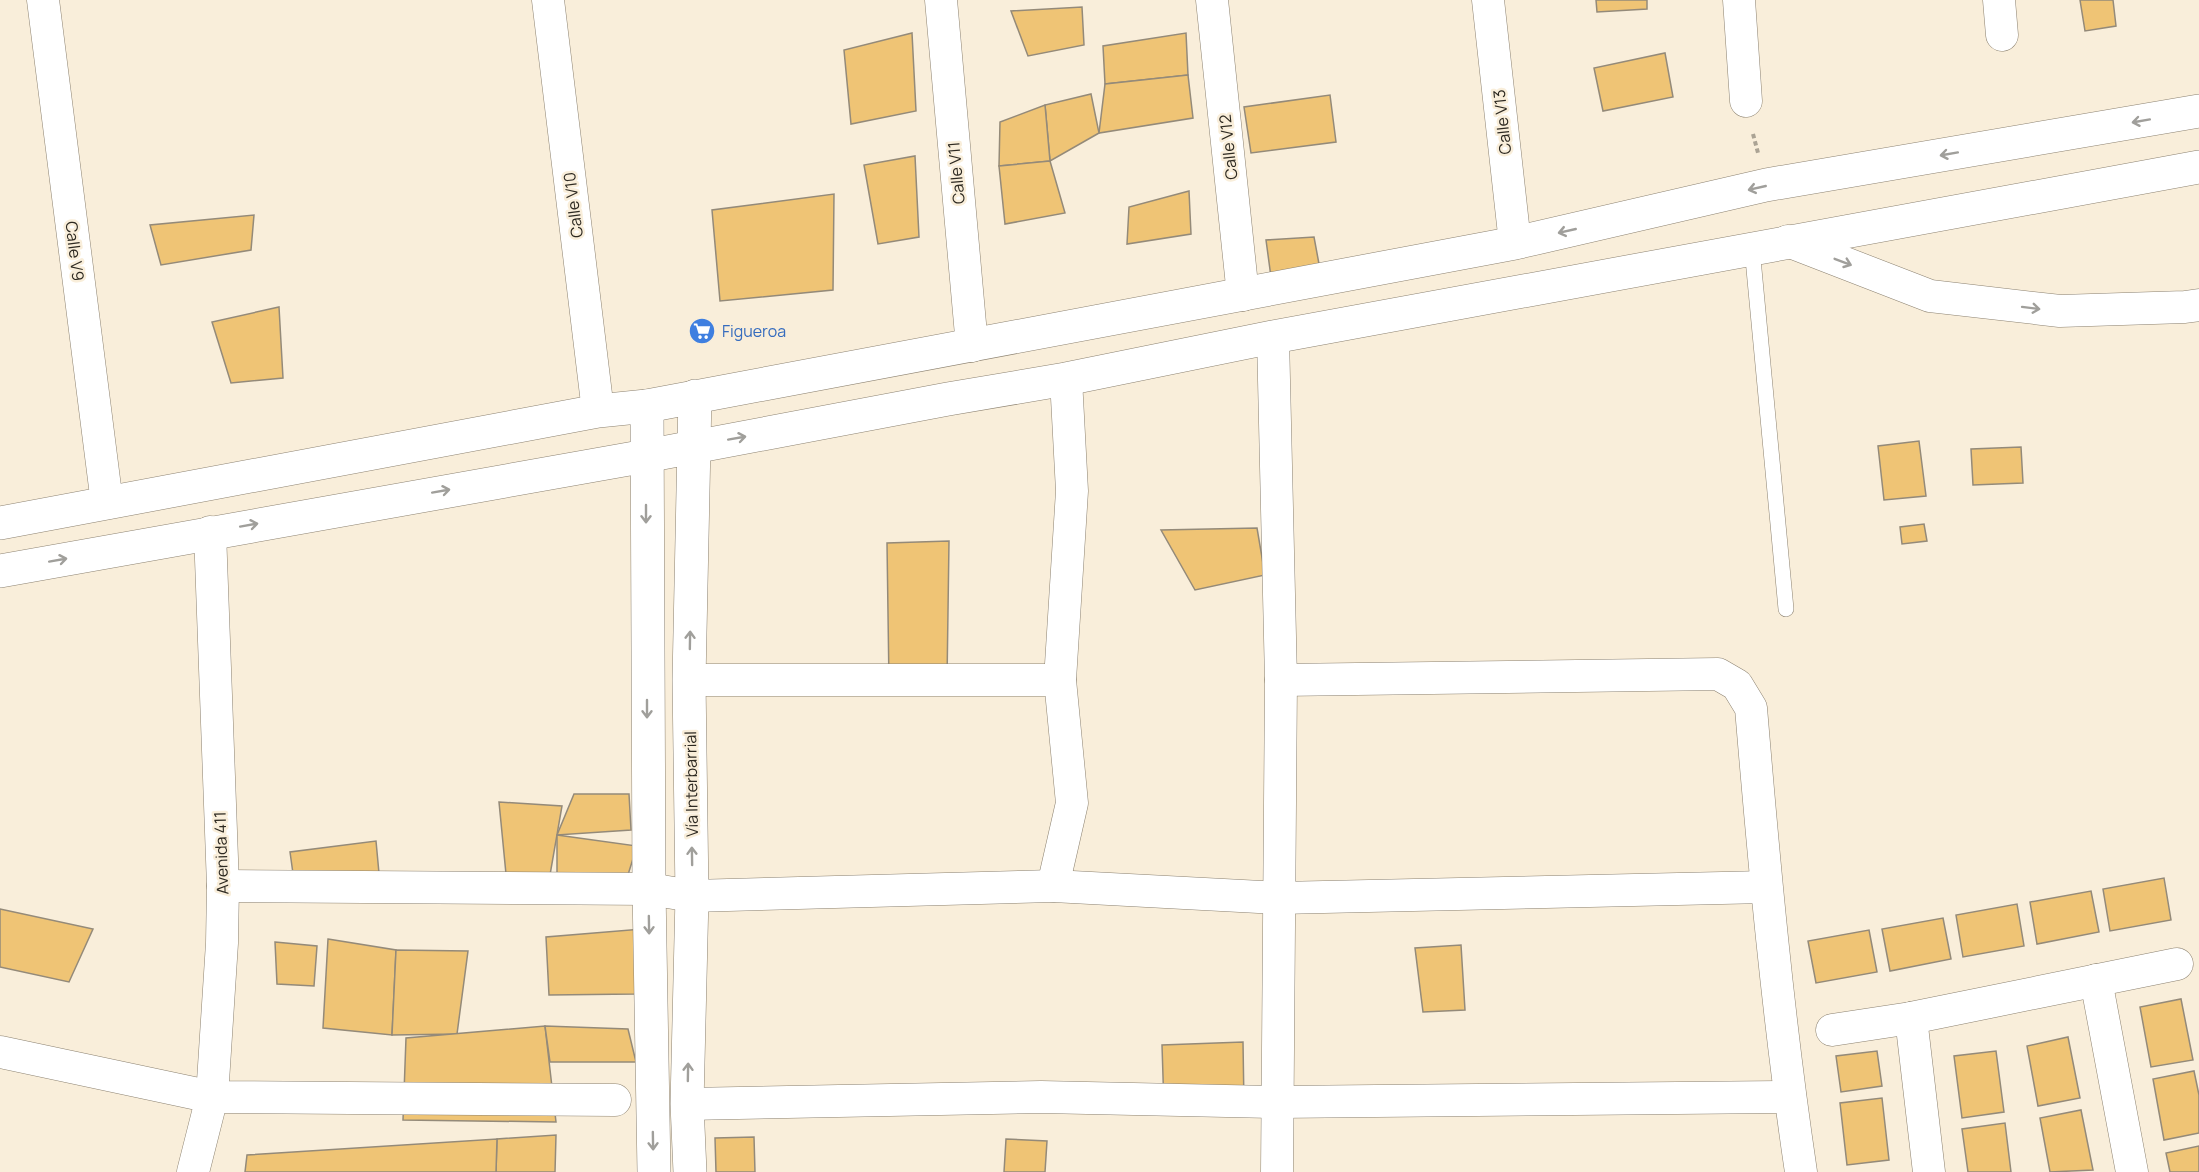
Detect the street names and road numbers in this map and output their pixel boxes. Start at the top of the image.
street label: Calle V13 [1488,88,1516,156]
street label: Calle V12 [1214,113,1242,181]
street label: Calle V11 [942,141,970,205]
street label: Calle V10 [558,171,588,239]
street label: Calle V9 [60,220,90,282]
street label: Vía Interbarrial [679,731,703,837]
street label: Avenida 411 [209,811,233,895]

